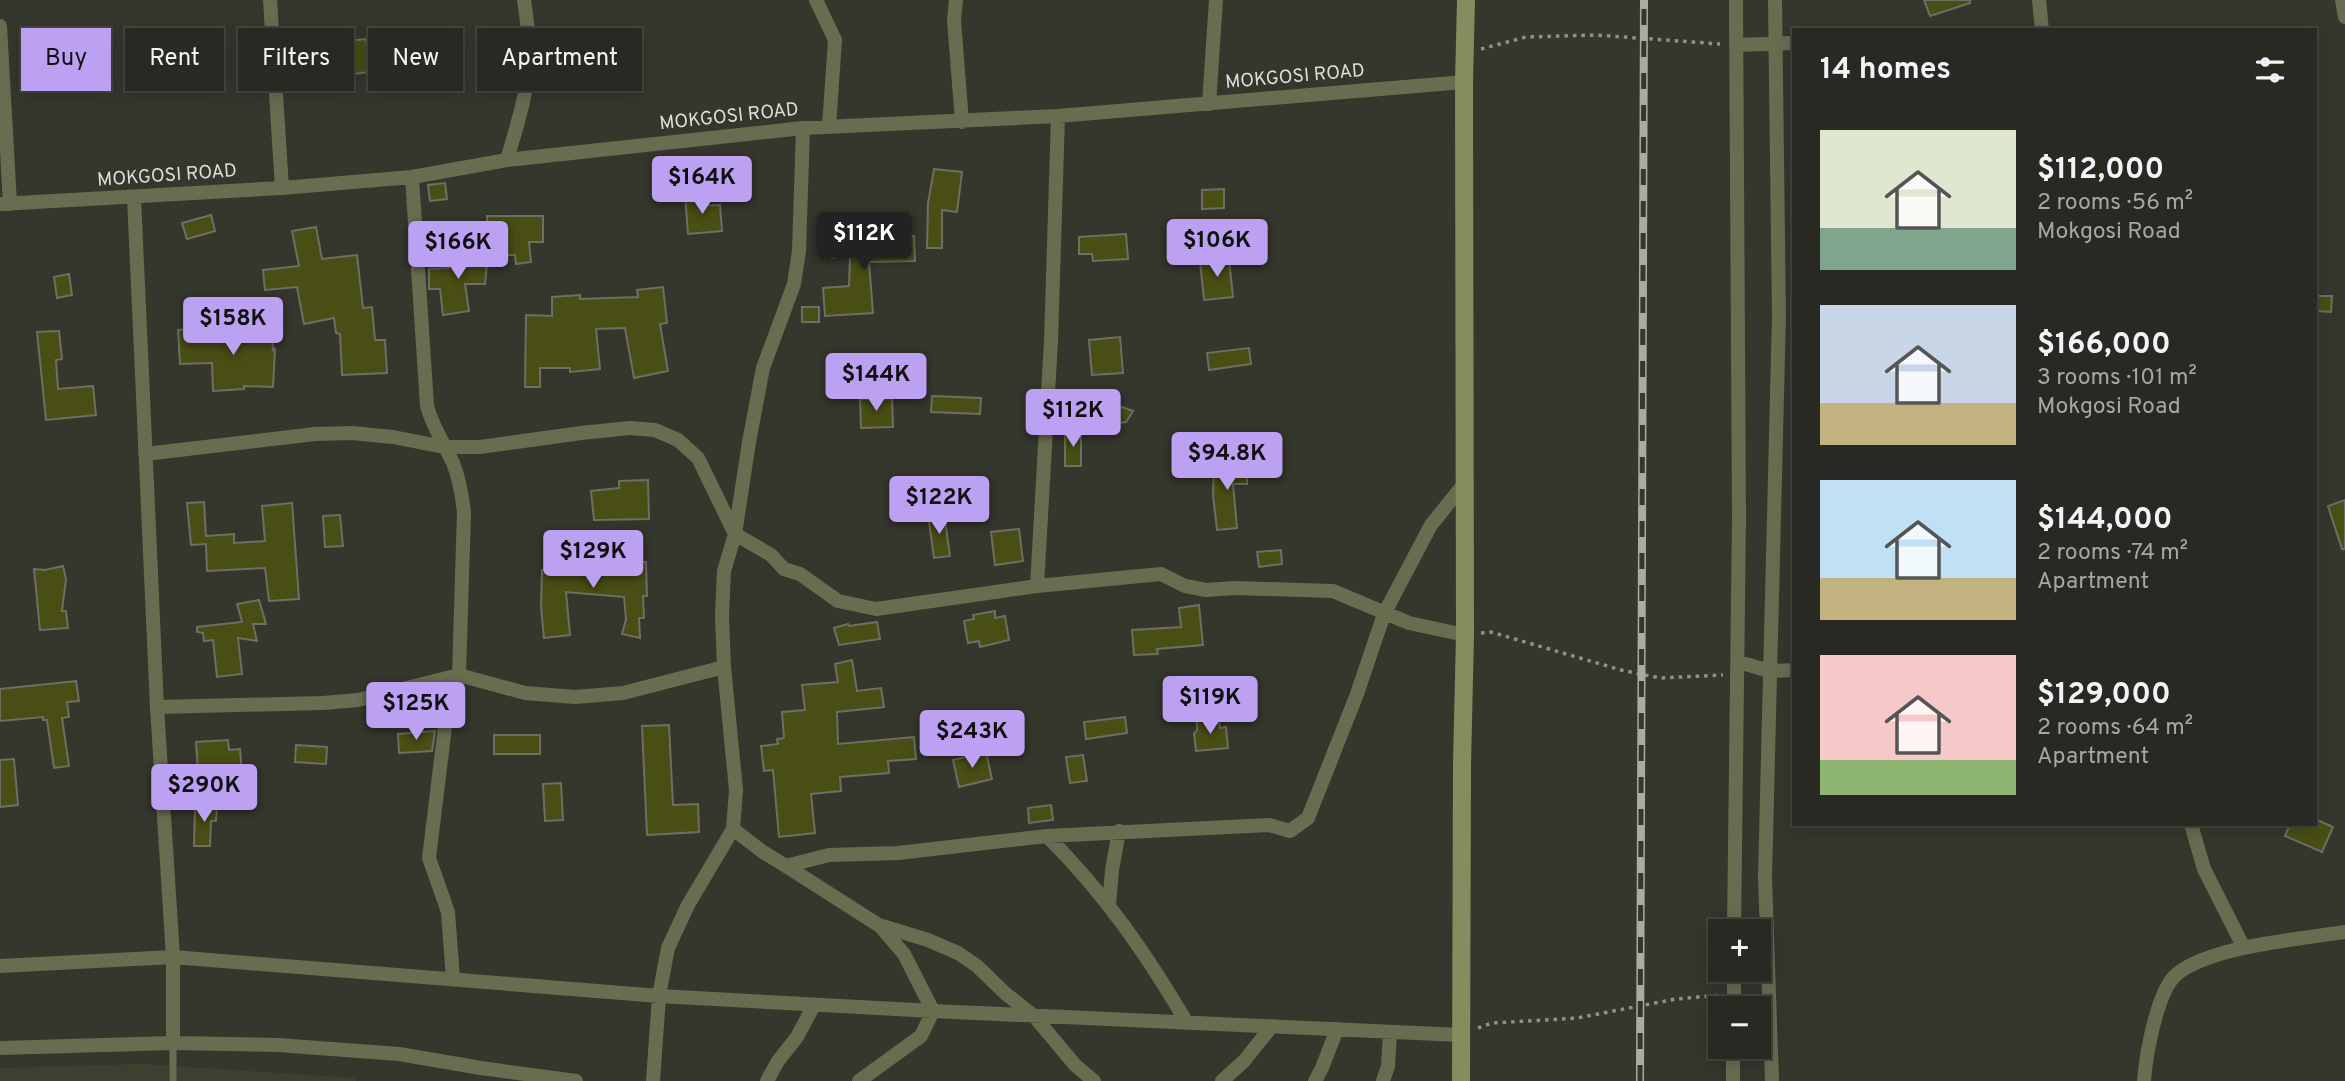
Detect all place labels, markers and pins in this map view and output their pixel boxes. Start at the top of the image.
pin: $164K [653,156,751,216]
pin: $112K [815,212,913,272]
pin: $106K [1168,219,1266,279]
pin: $166K [409,222,507,281]
pin: $158K [184,298,282,357]
pin: $144K [827,354,925,413]
pin: $112K [1024,390,1122,449]
pin: $94.8K [1170,433,1284,492]
pin: $122K [890,476,988,536]
pin: $129K [544,530,642,590]
pin: $119K [1161,676,1259,736]
pin: $125K [367,682,465,742]
pin: $243K [923,710,1021,770]
pin: $290K [155,764,253,824]

